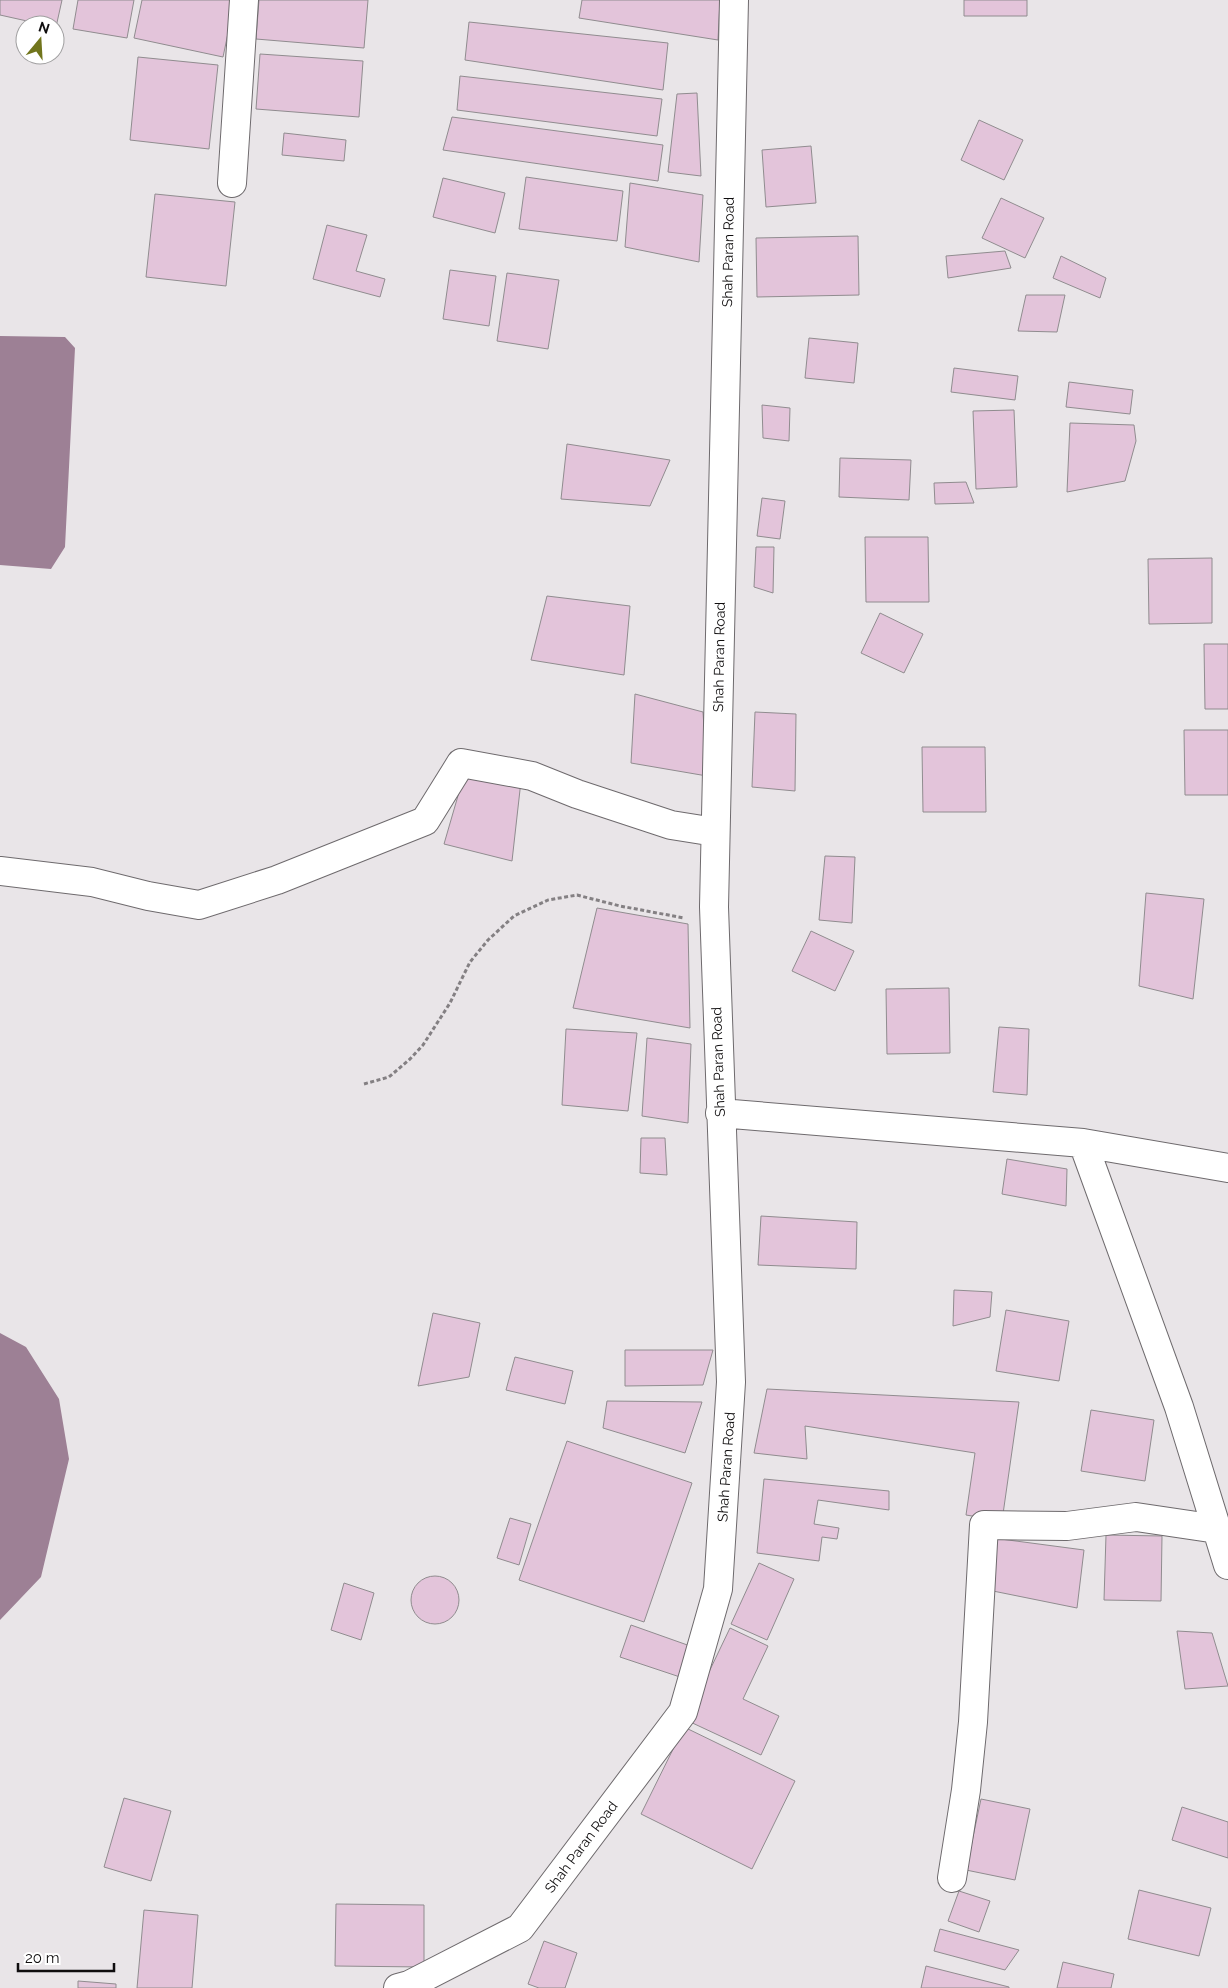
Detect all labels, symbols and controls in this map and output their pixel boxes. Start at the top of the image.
north arrow [15,15,65,65]
text: N [36,18,52,37]
street label: Shah Paran Road [719,197,737,307]
street label: Shah Paran Road [710,602,728,712]
street label: Shah Paran Road [708,1007,728,1117]
street label: Shah Paran Road [714,1412,738,1522]
street label: Shah Paran Road [541,1798,621,1896]
scale bar [18,1940,114,1972]
text: 20 m [25,1949,60,1967]

